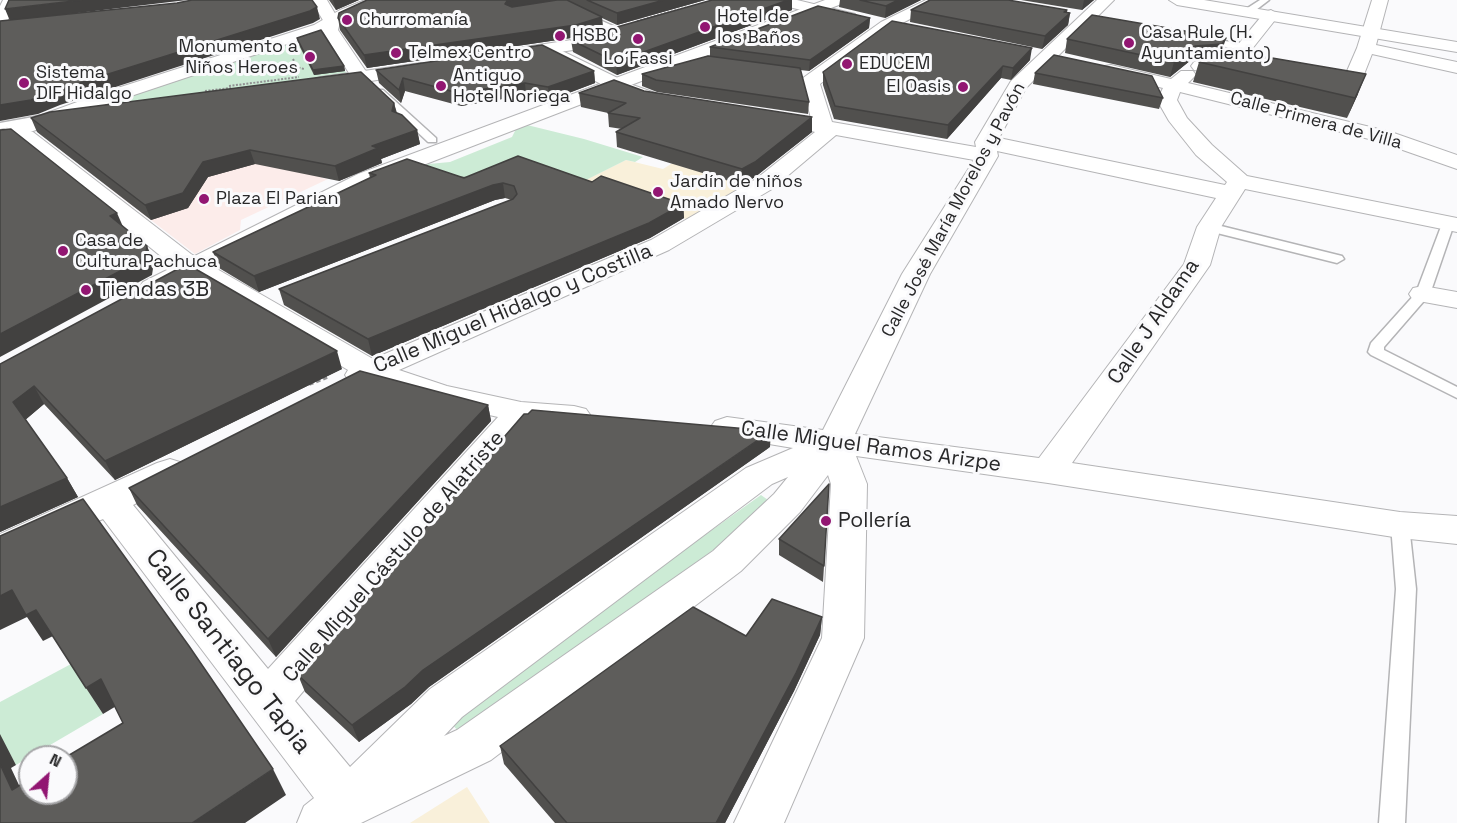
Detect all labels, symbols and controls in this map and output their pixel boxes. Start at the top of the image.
place label: Hotel de los Baños [717,6,801,48]
place label: Churromanía [359,9,468,31]
marker: Churromanía [340,13,354,27]
marker: Hotel de los Baños [698,20,712,34]
place label: Casa Rule (H. Ayuntamiento) [1141,22,1271,64]
place label: HSBC [572,25,618,47]
marker: HSBC [553,29,567,43]
marker: Lo´Fassi [631,32,645,46]
place label: Monumento a Niños Heroes [178,36,298,78]
marker: Casa Rule (H. Ayuntamiento) [1122,36,1136,50]
place label: Telmex Centro [408,42,532,64]
marker: Telmex Centro [389,46,403,60]
place label: Lo´Fassi [603,48,673,70]
marker: Monumento a Niños Heroes [303,50,317,64]
place label: EDUCEM [859,53,930,75]
marker: EDUCEM [840,57,854,71]
place label: Sistema DIF Hidalgo [36,62,132,104]
place label: Antiguo Hotel Noriega [453,65,570,107]
marker: Sistema DIF Hidalgo [17,76,31,90]
place label: El Oasis [886,76,951,98]
marker: Antiguo Hotel Noriega [434,79,448,93]
street label: Calle José María Morelos y Pavón [877,79,1031,341]
marker: El Oasis [956,80,970,94]
street label: Calle Primera de Villa [1228,88,1404,154]
place label: Jardín de niños Amado Nervo [670,171,803,213]
marker: Jardín de niños Amado Nervo [651,185,665,199]
place label: Plaza El Parian [216,188,339,210]
marker: Plaza El Parian [197,192,211,206]
place label: Casa de Cultura Pachuca [75,230,217,272]
street label: Calle Miguel Hidalgo y Costilla [370,239,656,379]
marker: Casa de Cultura Pachuca [56,244,70,258]
street label: Calle J Aldama [1103,255,1205,389]
place label: Tiendas 3B [98,277,209,303]
marker: Tiendas 3B [79,283,93,297]
street label: Calle Miguel Ramos Arizpe [739,416,1003,478]
street label: Calle Miguel Cástulo de Alatriste [278,426,510,688]
place label: Pollería [838,508,911,534]
marker: Pollería [819,514,833,528]
street label: Calle Santiago Tapia [138,543,318,761]
north arrow [18,745,78,805]
text: N [46,749,65,772]

